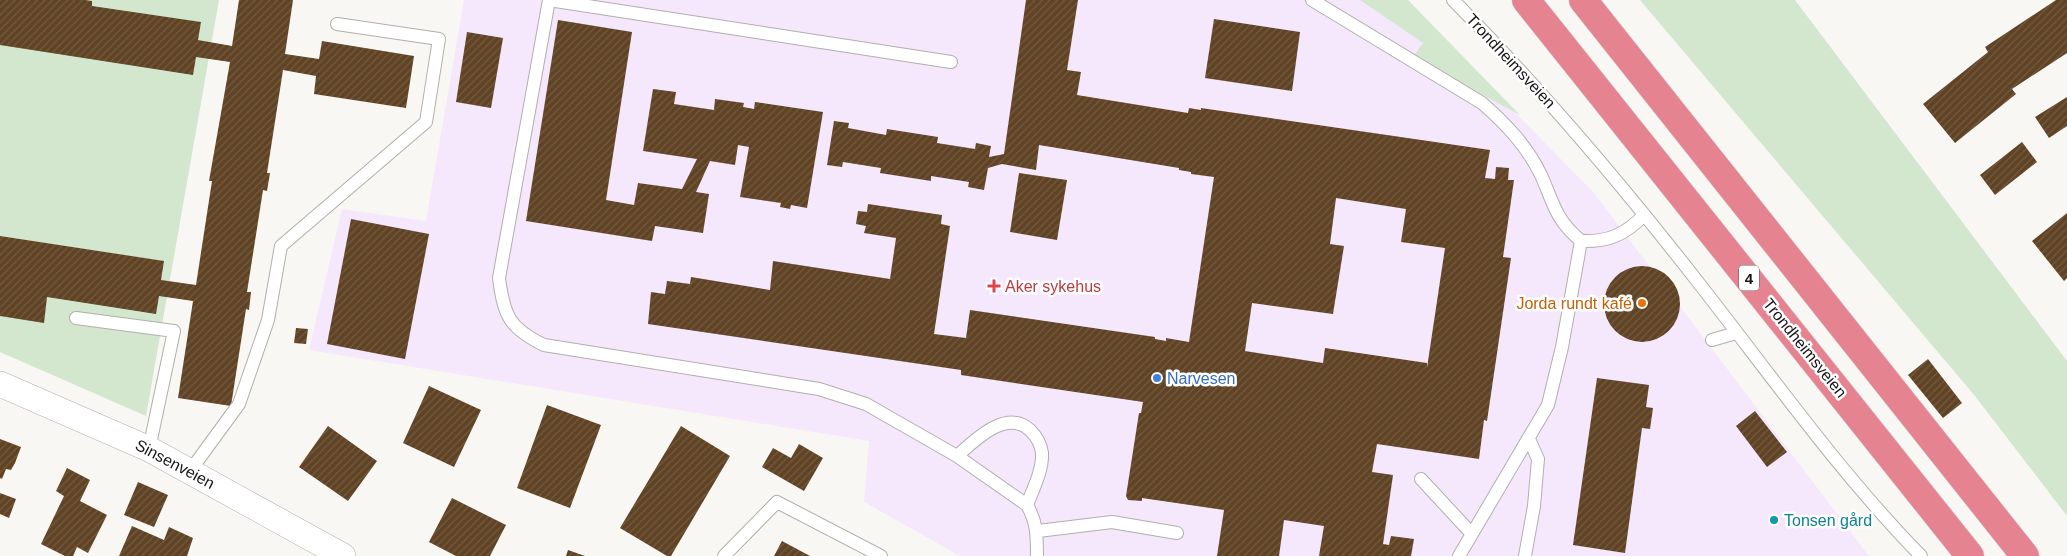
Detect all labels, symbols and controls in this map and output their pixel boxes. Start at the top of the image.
street label: Trondheimsveien [1463,11,1559,111]
road number: 4 [1739,266,1759,290]
place label: Aker sykehus [1005,278,1101,295]
marker: Aker sykehus [987,279,1001,293]
place label: Jorda rundt kafé [1516,295,1632,312]
street label: Trondheimsveien [1760,295,1850,401]
marker: Jorda rundt kafé [1636,297,1648,309]
place label: Narvesen [1167,370,1235,387]
marker: Narvesen [1151,372,1163,384]
street label: Sinsenveien [133,436,217,492]
place label: Tonsen gård [1784,512,1872,529]
marker: Tonsen gård [1768,514,1780,526]

